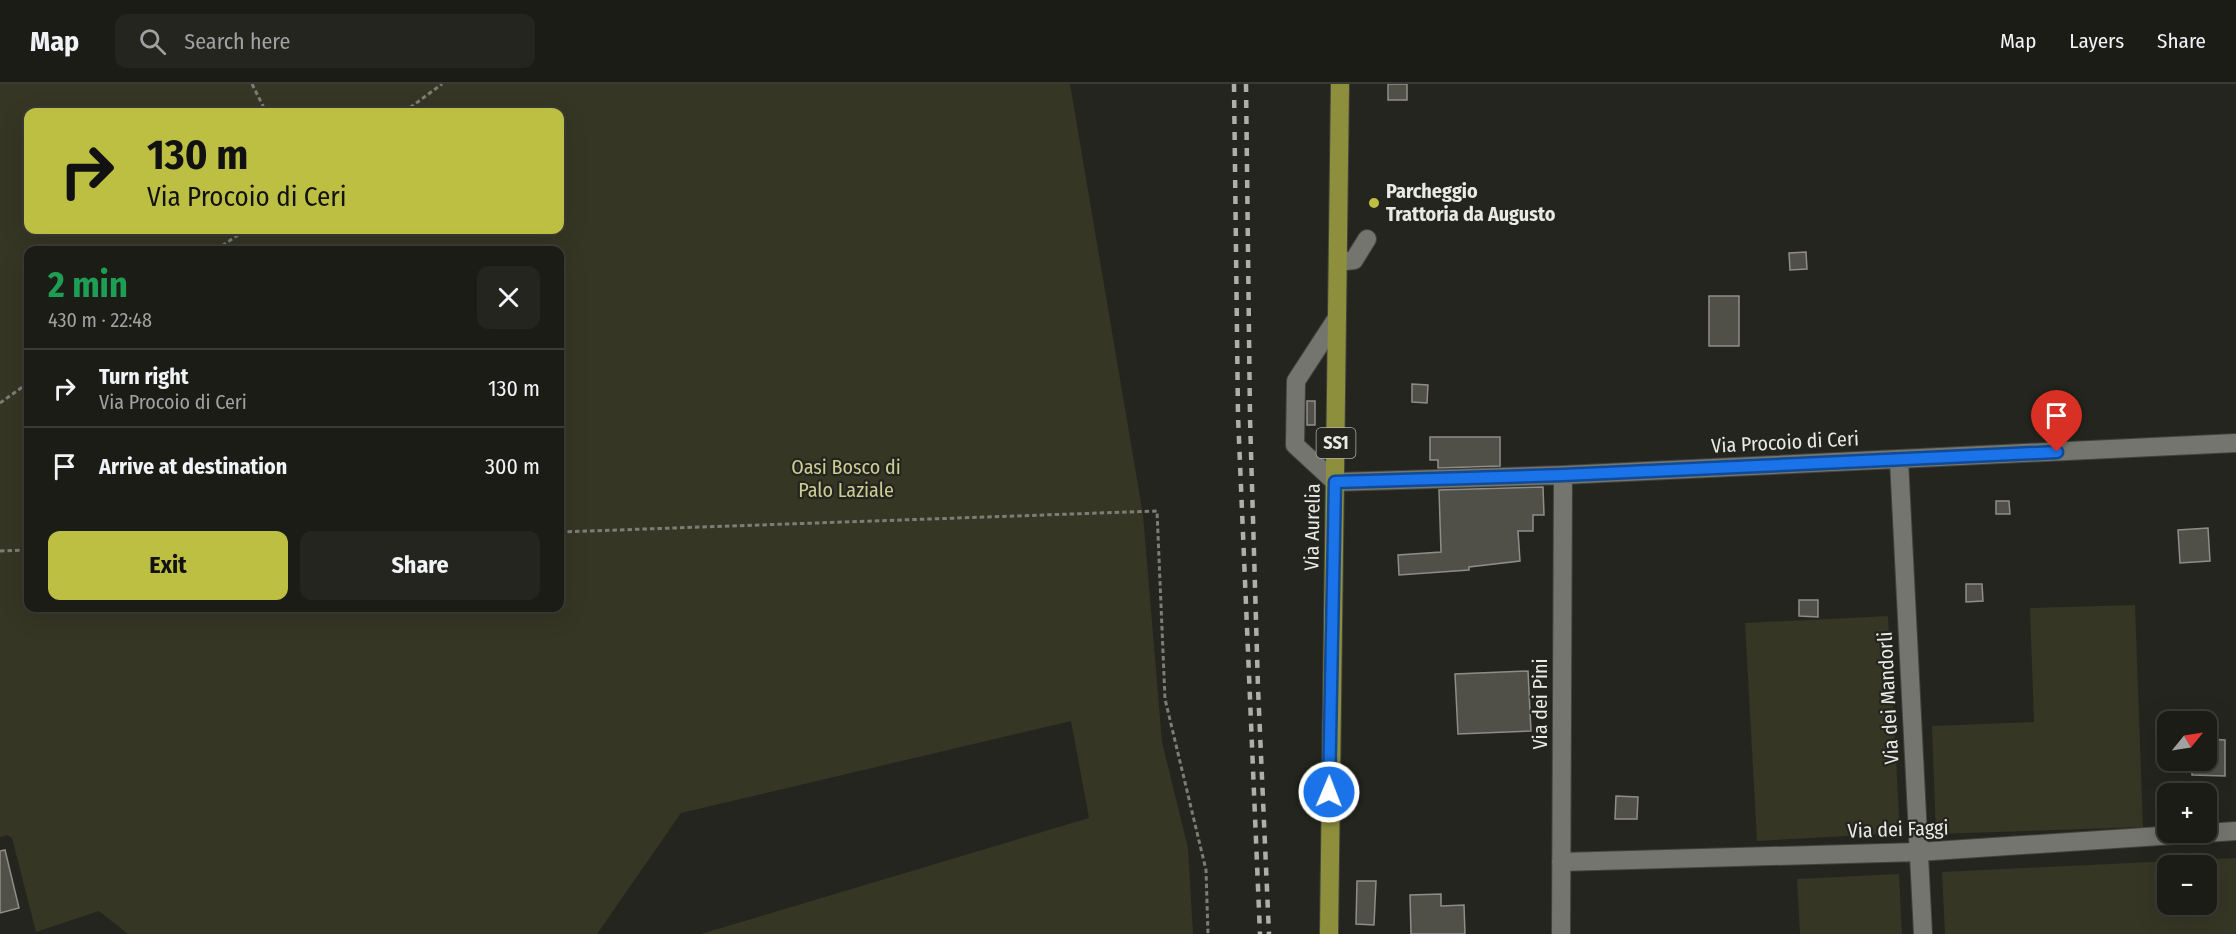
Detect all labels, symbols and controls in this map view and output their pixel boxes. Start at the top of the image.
search box [115,14,535,68]
text: Map [30,25,79,58]
icon: search [136,25,169,58]
text: Search here [184,28,290,55]
text: Map [2000,28,2036,54]
text: Layers [2069,28,2124,54]
text: Share [2157,28,2206,54]
text: 130 m [147,130,248,180]
icon: right [48,132,126,210]
place label: Parcheggio Trattoria da Augusto [1386,179,1556,226]
text: Via Procoio di Ceri [147,181,347,213]
marker: Parcheggio Trattoria da Augusto [1367,196,1381,210]
text: 2 min [48,263,128,307]
button: close [477,266,540,329]
text: 430 m · 22:48 [48,308,152,332]
text: Turn right [99,363,188,390]
icon: right [48,372,81,405]
text: 130 m [488,375,540,402]
text: Via Procoio di Ceri [99,390,247,414]
pin [2031,390,2082,452]
icon: arrive [2040,399,2073,432]
street label: Via Procoio di Ceri [1711,426,1859,458]
road number: SS1 [1316,428,1356,458]
icon: arrive [48,450,81,483]
text: Arrive at destination [99,453,287,480]
text: 300 m [485,453,540,480]
park label: Oasi Bosco di Palo Laziale [791,455,901,502]
street label: Via Aurelia [1299,483,1325,571]
button: Exit [48,531,288,600]
button: Share [300,531,540,600]
street label: Via dei Mandorli [1873,631,1903,765]
street label: Via dei Pini [1528,658,1552,750]
north arrow [2157,711,2217,771]
map controls [2157,711,2217,915]
position arrow [1297,760,1361,824]
button: + [2157,783,2217,843]
street label: Via dei Faggi [1847,815,1949,843]
button: − [2157,855,2217,915]

